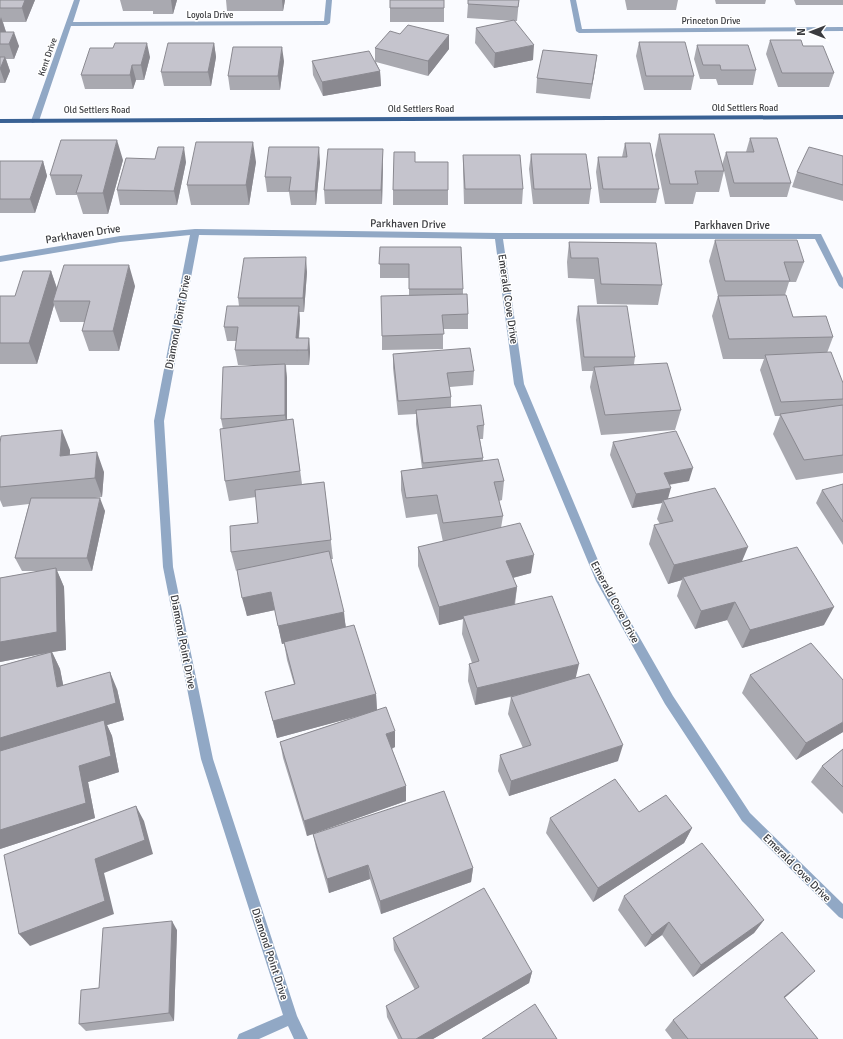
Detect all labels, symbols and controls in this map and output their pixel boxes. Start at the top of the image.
street label: Loyola Drive [186,10,234,21]
north arrow [791,12,831,52]
street label: Princeton Drive [681,16,741,27]
text: N [795,28,808,36]
street label: Kent Drive [36,36,60,78]
street label: Old Settlers Road [712,103,779,114]
street label: Old Settlers Road [388,104,455,115]
street label: Old Settlers Road [64,105,131,116]
street label: Parkhaven Drive [370,217,446,231]
street label: Parkhaven Drive [694,219,770,232]
street label: Parkhaven Drive [44,222,122,246]
street label: Emerald Cove Drive [495,253,521,345]
street label: Diamond Point Drive [162,274,194,370]
street label: Emerald Cove Drive [588,559,642,645]
street label: Diamond Point Drive [167,594,199,690]
street label: Emerald Cove Drive [760,831,834,905]
street label: Diamond Point Drive [249,906,291,1002]

